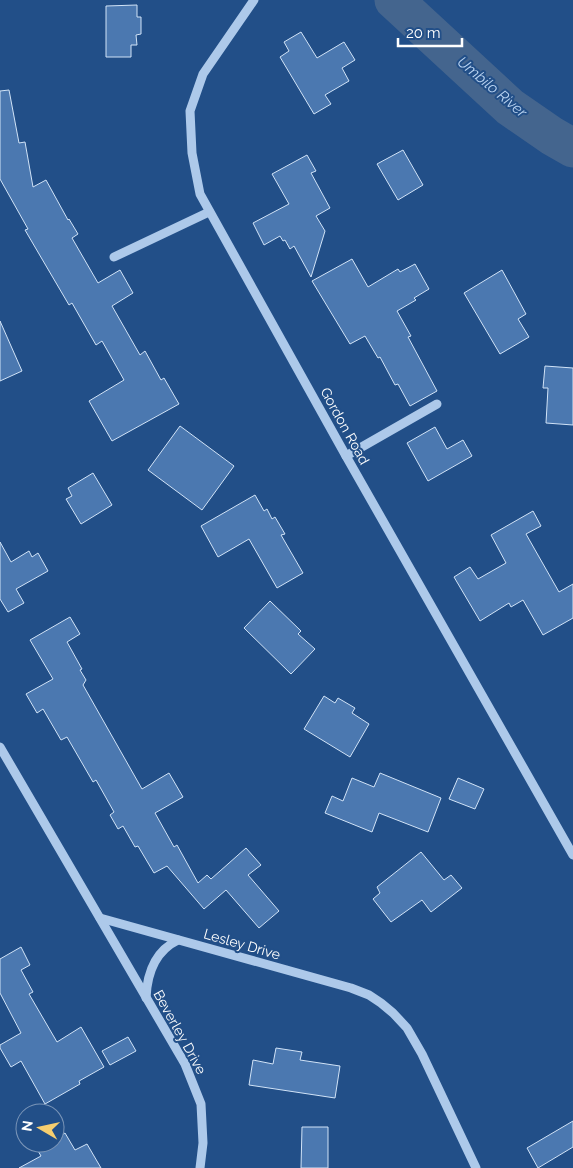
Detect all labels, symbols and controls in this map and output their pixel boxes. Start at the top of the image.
scale bar [398,15,462,47]
text: 20 m [406,24,441,42]
water label: Umbilo River [454,53,531,122]
street label: Gordon Road [317,385,373,467]
street label: Lesley Drive [202,925,282,963]
street label: Beverley Drive [150,987,210,1077]
north arrow [15,1103,65,1153]
text: N [18,1119,36,1132]

